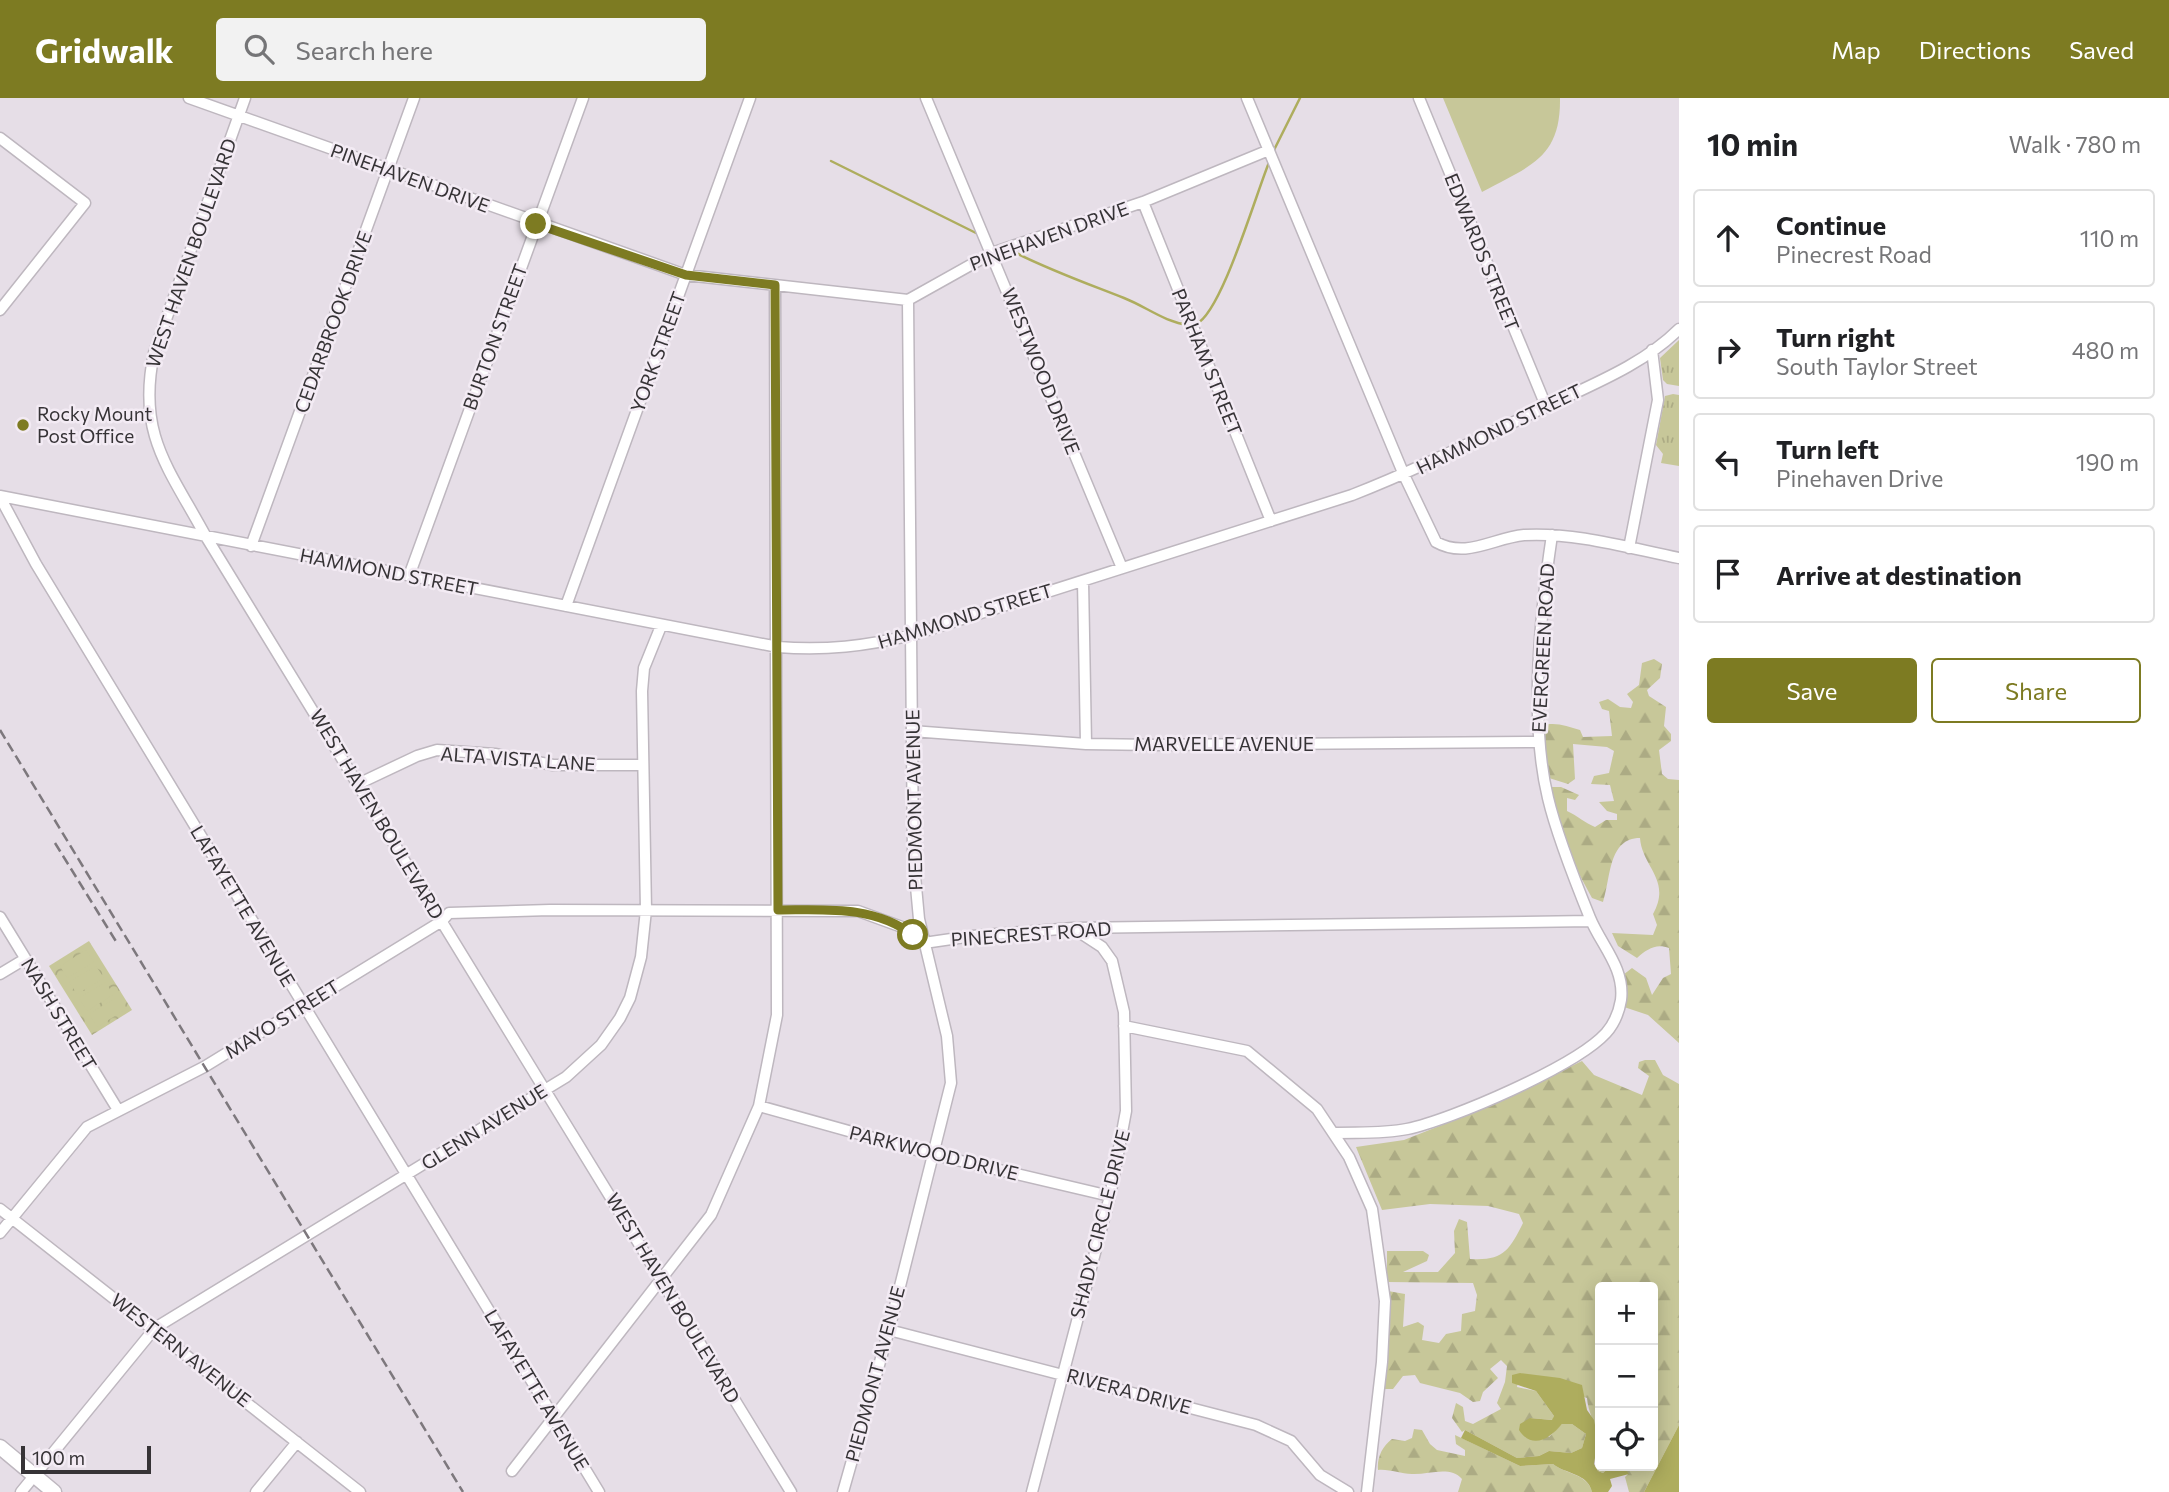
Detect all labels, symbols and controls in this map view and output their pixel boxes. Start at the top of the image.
search box [216,18,706,81]
text: Gridwalk [35,29,174,70]
icon: search [240,30,278,68]
text: Search here [296,34,433,65]
text: Map [1831,35,1881,64]
text: Directions [1919,35,2031,64]
text: Saved [2069,35,2134,64]
text: 10 min [1707,125,1798,162]
text: Walk · 780 m [2009,130,2141,158]
street label: WEST HAVEN BOULEVARD [140,135,241,370]
street label: PINEHAVEN DRIVE [328,138,493,217]
street label: EDWARDS STREET [1440,170,1525,334]
street label: PINEHAVEN DRIVE [966,196,1131,275]
route end [520,208,551,239]
text: Continue [1776,209,1886,240]
icon: ahead [1709,219,1747,257]
text: 110 m [2080,224,2139,252]
street label: CEDARBROOK DRIVE [289,228,376,416]
text: Pinecrest Road [1776,240,1932,268]
street label: BURTON STREET [457,260,532,413]
street label: WESTWOOD DRIVE [998,284,1085,458]
street label: PARHAM STREET [1167,285,1247,439]
street label: YORK STREET [625,288,690,415]
text: Turn right [1776,321,1895,352]
icon: right [1709,331,1747,369]
text: 480 m [2072,336,2139,364]
text: South Taylor Street [1776,352,1978,380]
street label: HAMMOND STREET [1412,378,1585,479]
place label: Rocky Mount Post Office [37,402,153,447]
marker: Rocky Mount Post Office [15,417,31,433]
text: Turn left [1776,433,1879,464]
icon: left [1709,443,1747,481]
text: 190 m [2076,448,2139,476]
text: Pinehaven Drive [1776,464,1943,492]
street label: HAMMOND STREET [298,543,480,600]
icon: arrive [1709,555,1747,593]
text: Arrive at destination [1776,559,2022,590]
street label: EVERGREEN ROAD [1527,563,1558,733]
street label: HAMMOND STREET [875,578,1055,653]
button: Save [1707,658,1917,723]
button: Share [1931,658,2141,723]
street label: WEST HAVEN BOULEVARD [306,705,449,923]
street label: PIEDMONT AVENUE [900,709,927,891]
street label: MARVELLE AVENUE [1134,732,1314,755]
street label: ALTA VISTA LANE [440,742,596,775]
street label: LAFAYETTE AVENUE [186,821,301,991]
street label: PINECREST ROAD [950,916,1112,951]
route start [897,919,928,950]
street label: NASH STREET [17,953,102,1074]
street label: MAYO STREET [220,974,343,1063]
street label: GLENN AVENUE [417,1079,551,1174]
street label: PARKWOOD DRIVE [847,1120,1021,1185]
street label: SHADY CIRCLE DRIVE [1065,1127,1134,1321]
street label: WEST HAVEN BOULEVARD [602,1189,745,1407]
map controls [1595,1282,1658,1471]
button: + [1595,1282,1658,1345]
street label: PIEDMONT AVENUE [840,1283,909,1464]
street label: WESTERN AVENUE [107,1288,256,1411]
street label: LAFAYETTE AVENUE [480,1305,595,1475]
button: − [1595,1345,1658,1408]
street label: RIVERA DRIVE [1064,1363,1194,1418]
button: locate [1595,1408,1658,1471]
scale bar [21,1443,150,1475]
text: 100 m [32,1446,85,1469]

